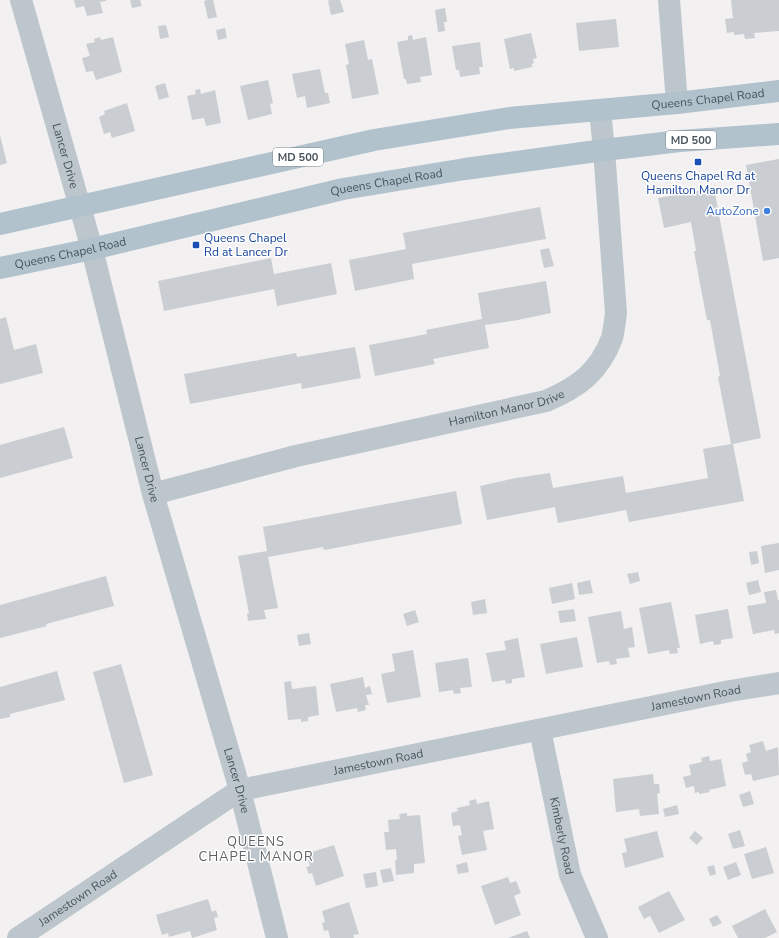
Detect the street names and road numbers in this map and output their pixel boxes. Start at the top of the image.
street label: Queens Chapel Road [651,85,765,113]
street label: Lancer Drive [48,121,82,190]
road number: MD 500 [666,131,716,149]
road number: MD 500 [273,148,323,166]
street label: Queens Chapel Road [329,165,444,200]
street label: Queens Chapel Road [13,233,128,273]
street label: Hamilton Manor Drive [447,386,567,430]
street label: Lancer Drive [131,435,163,504]
street label: Jamestown Road [649,681,742,715]
street label: Jamestown Road [331,745,425,779]
street label: Lancer Drive [220,746,254,815]
street label: Kimberly Road [546,795,578,876]
street label: Jamestown Road [35,866,120,931]

